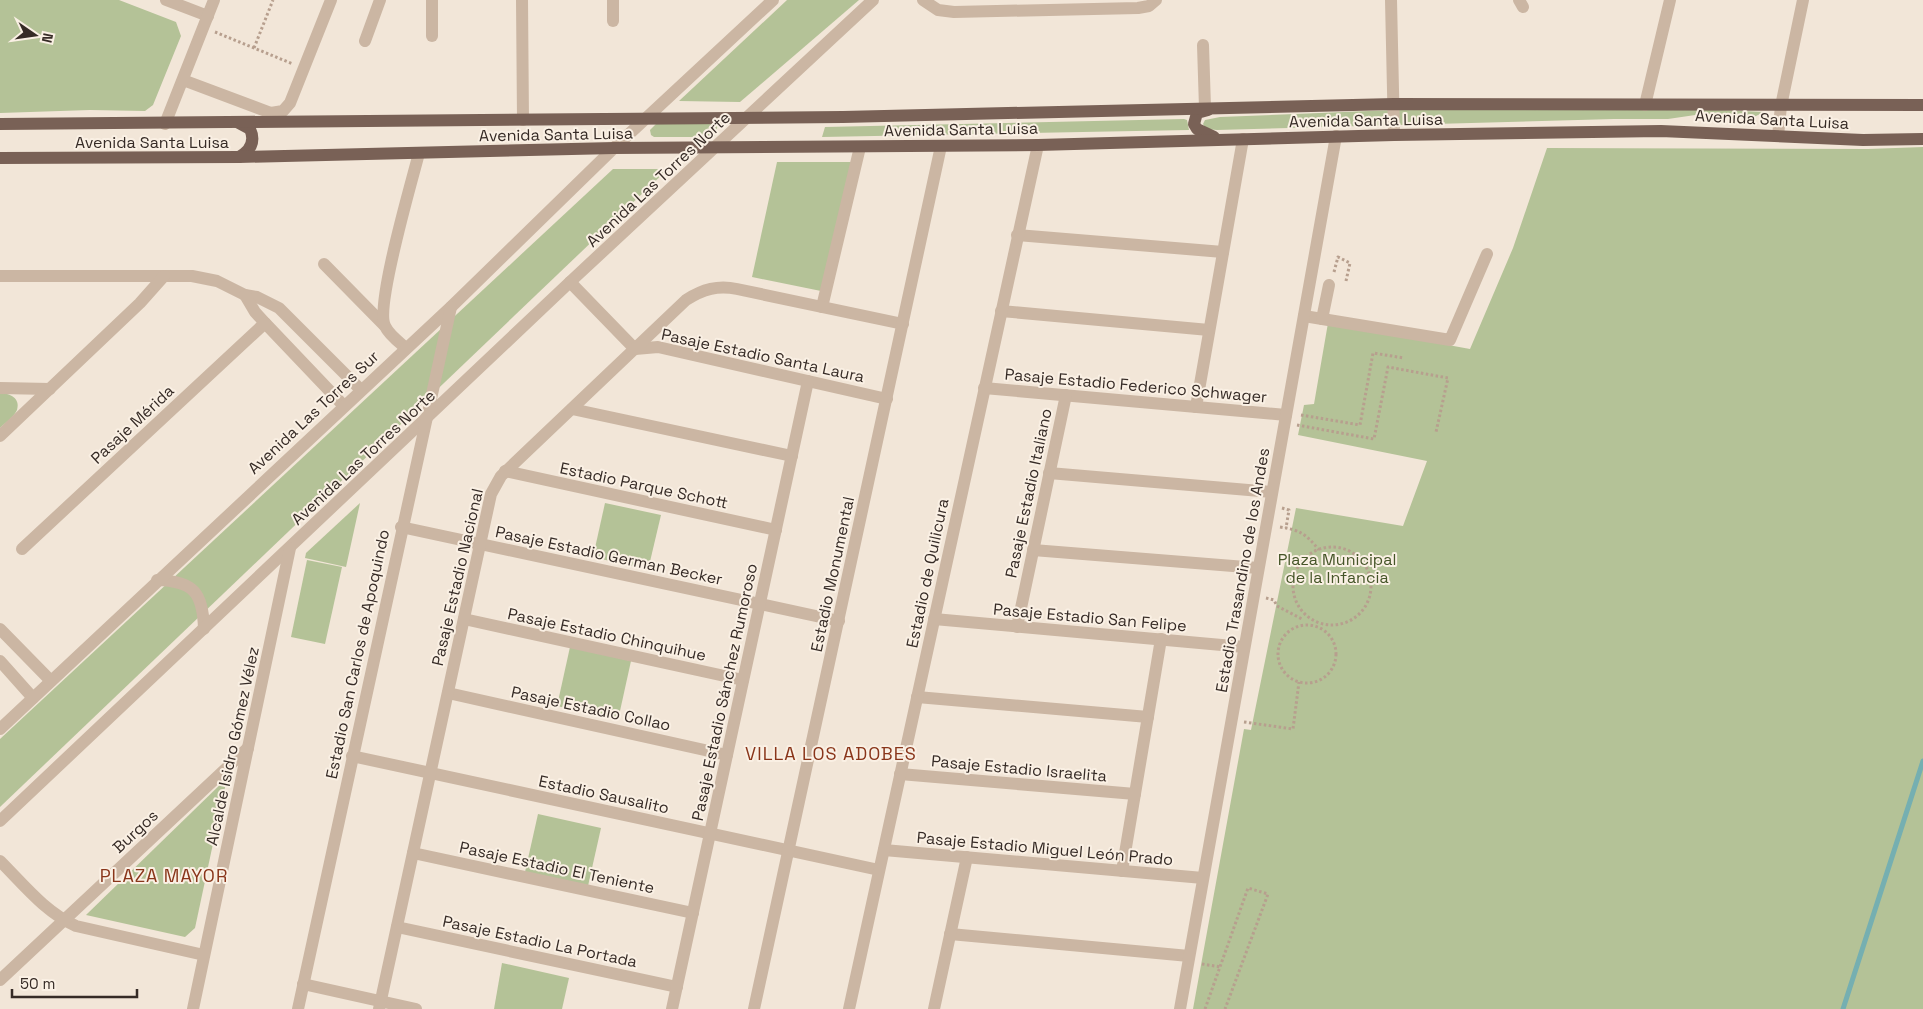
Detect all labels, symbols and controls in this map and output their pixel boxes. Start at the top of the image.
north arrow [10,10,60,60]
text: N [38,31,57,45]
street label: Avenida Santa Luisa [1694,105,1849,134]
street label: Avenida Las Torres Norte [582,107,735,252]
street label: Avenida Santa Luisa [1289,109,1443,132]
street label: Avenida Santa Luisa [884,118,1038,141]
street label: Avenida Santa Luisa [479,123,633,146]
street label: Avenida Santa Luisa [75,132,229,153]
street label: Pasaje Estadio Santa Laura [659,324,866,387]
street label: Avenida Las Torres Sur [243,346,383,479]
street label: Pasaje Estadio Federico Schwager [1004,364,1268,407]
street label: Pasaje Mérida [86,380,178,468]
street label: Avenida Las Torres Norte [287,385,440,530]
street label: Pasaje Estadio Italiano [1000,407,1057,580]
street label: Estadio Trasandino de los Andes [1211,446,1274,694]
street label: Estadio Parque Schott [558,457,730,514]
street label: Pasaje Estadio Nacional [427,486,488,668]
street label: Estadio Monumental [806,495,859,654]
street label: Estadio de Quilicura [901,496,954,650]
street label: Pasaje Estadio German Becker [493,521,724,590]
street label: Estadio San Carlos de Apoquindo [321,527,394,781]
park label: Plaza Municipal de la Infancia [1278,549,1396,588]
street label: Pasaje Estadio Sánchez Rumoroso [687,561,762,823]
street label: Pasaje Estadio San Felipe [992,599,1188,636]
street label: Pasaje Estadio Chinquihue [506,603,708,666]
street label: Alcalde Isidro Gómez Vélez [201,645,264,847]
street label: Pasaje Estadio Collao [509,681,672,736]
district label: VILLA LOS ADOBES [745,742,917,765]
street label: Pasaje Estadio Israelita [930,750,1108,787]
street label: Estadio Sausalito [537,770,671,819]
street label: Burgos [108,805,163,858]
street label: Pasaje Estadio Miguel León Prado [916,827,1174,870]
street label: Pasaje Estadio El Teniente [458,837,656,898]
district label: PLAZA MAYOR [100,864,228,887]
street label: Pasaje Estadio La Portada [441,911,639,972]
scale bar [12,966,138,998]
text: 50 m [20,974,55,993]

